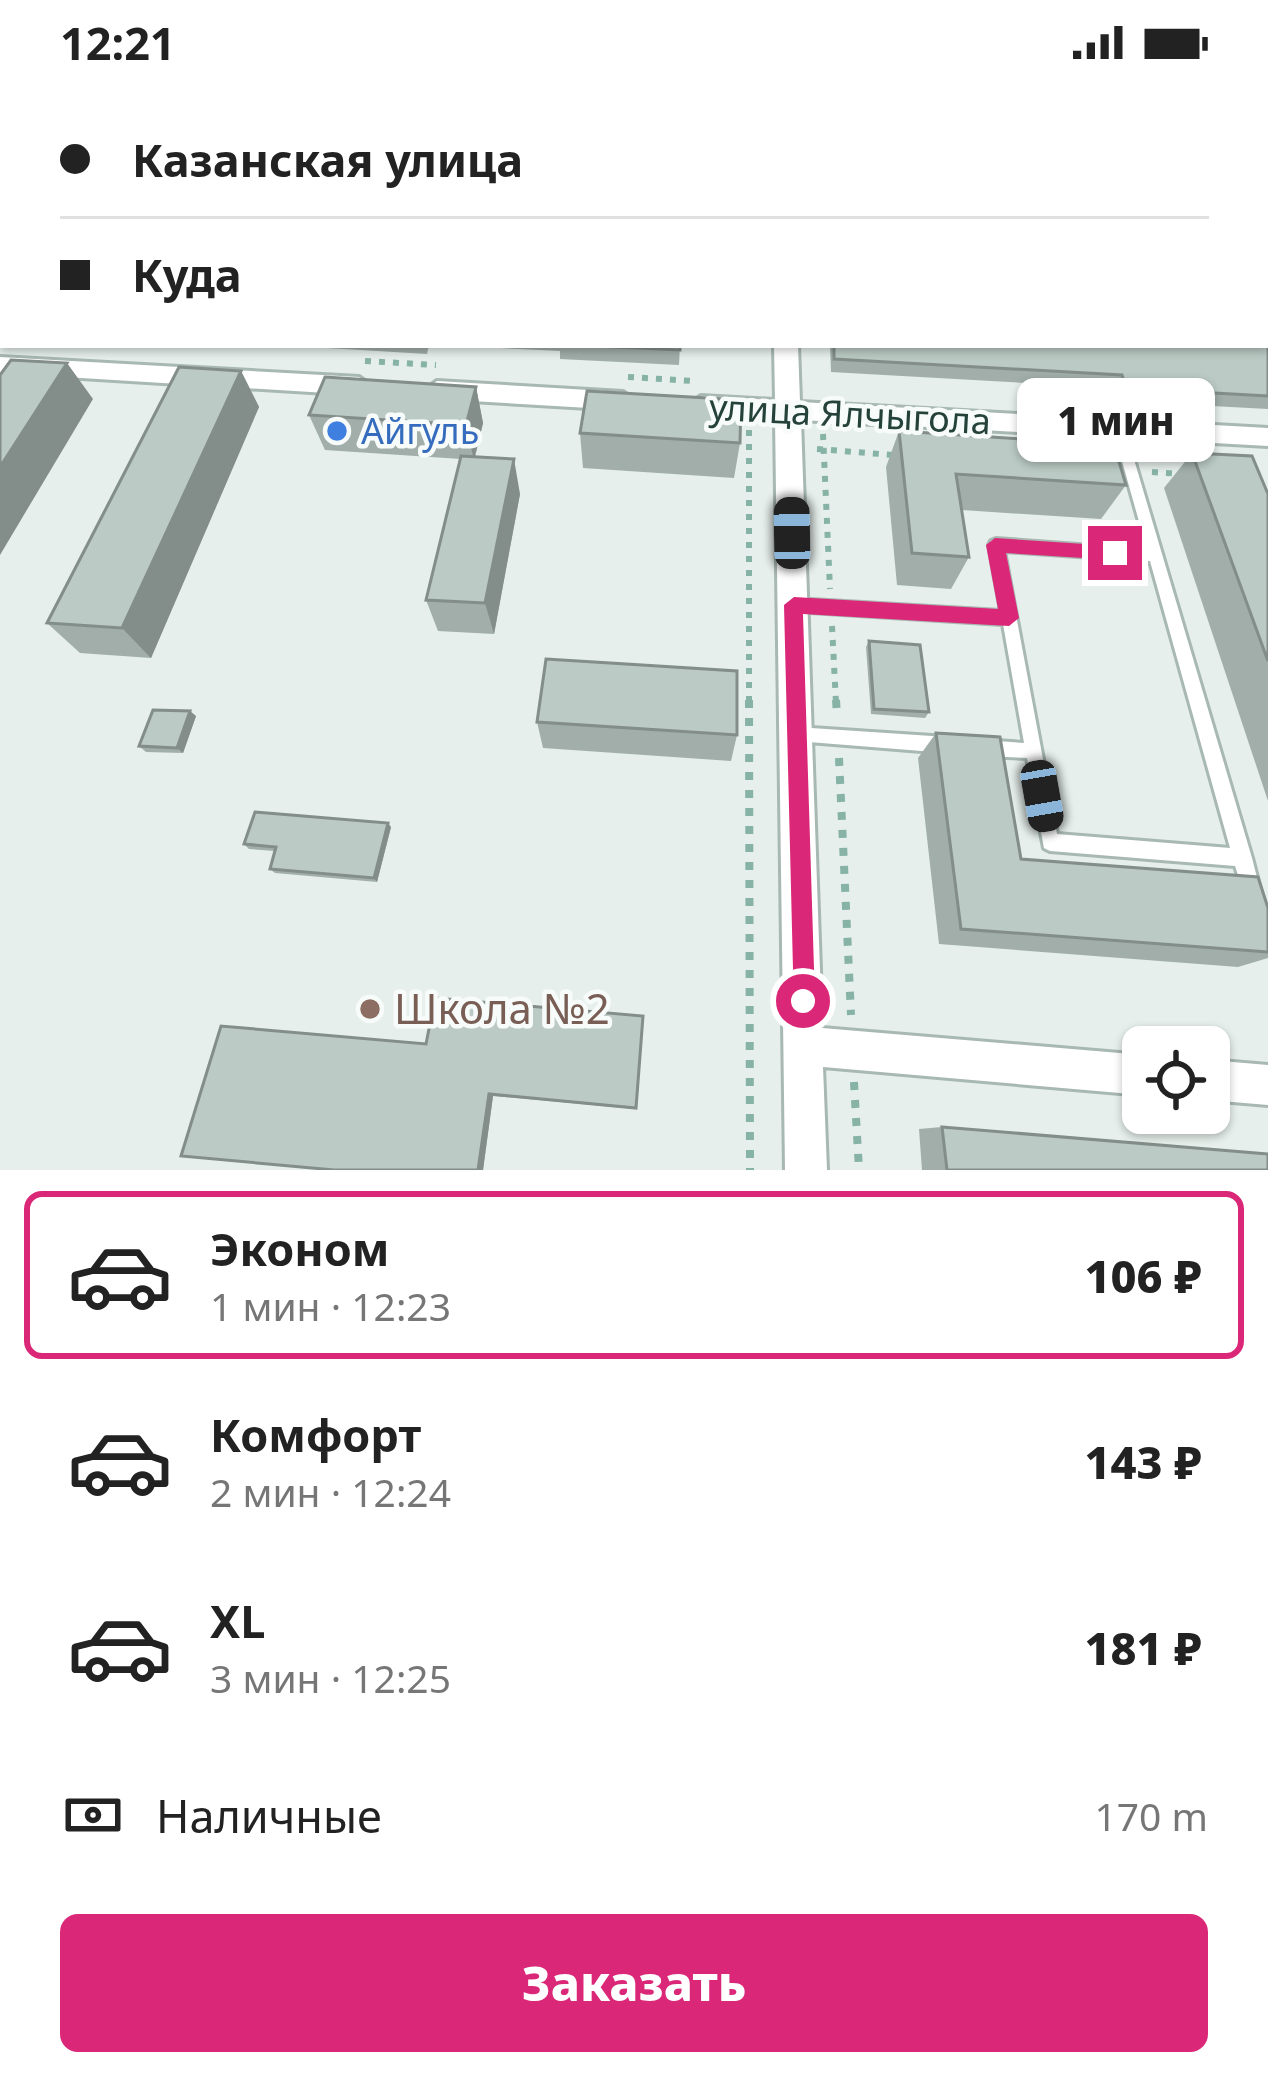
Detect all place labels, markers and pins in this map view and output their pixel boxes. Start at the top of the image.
place label: Айгуль [361,406,479,455]
marker: Айгуль [324,418,350,444]
place label: Школа №2 [394,979,610,1036]
marker: Школа №2 [357,996,383,1022]

